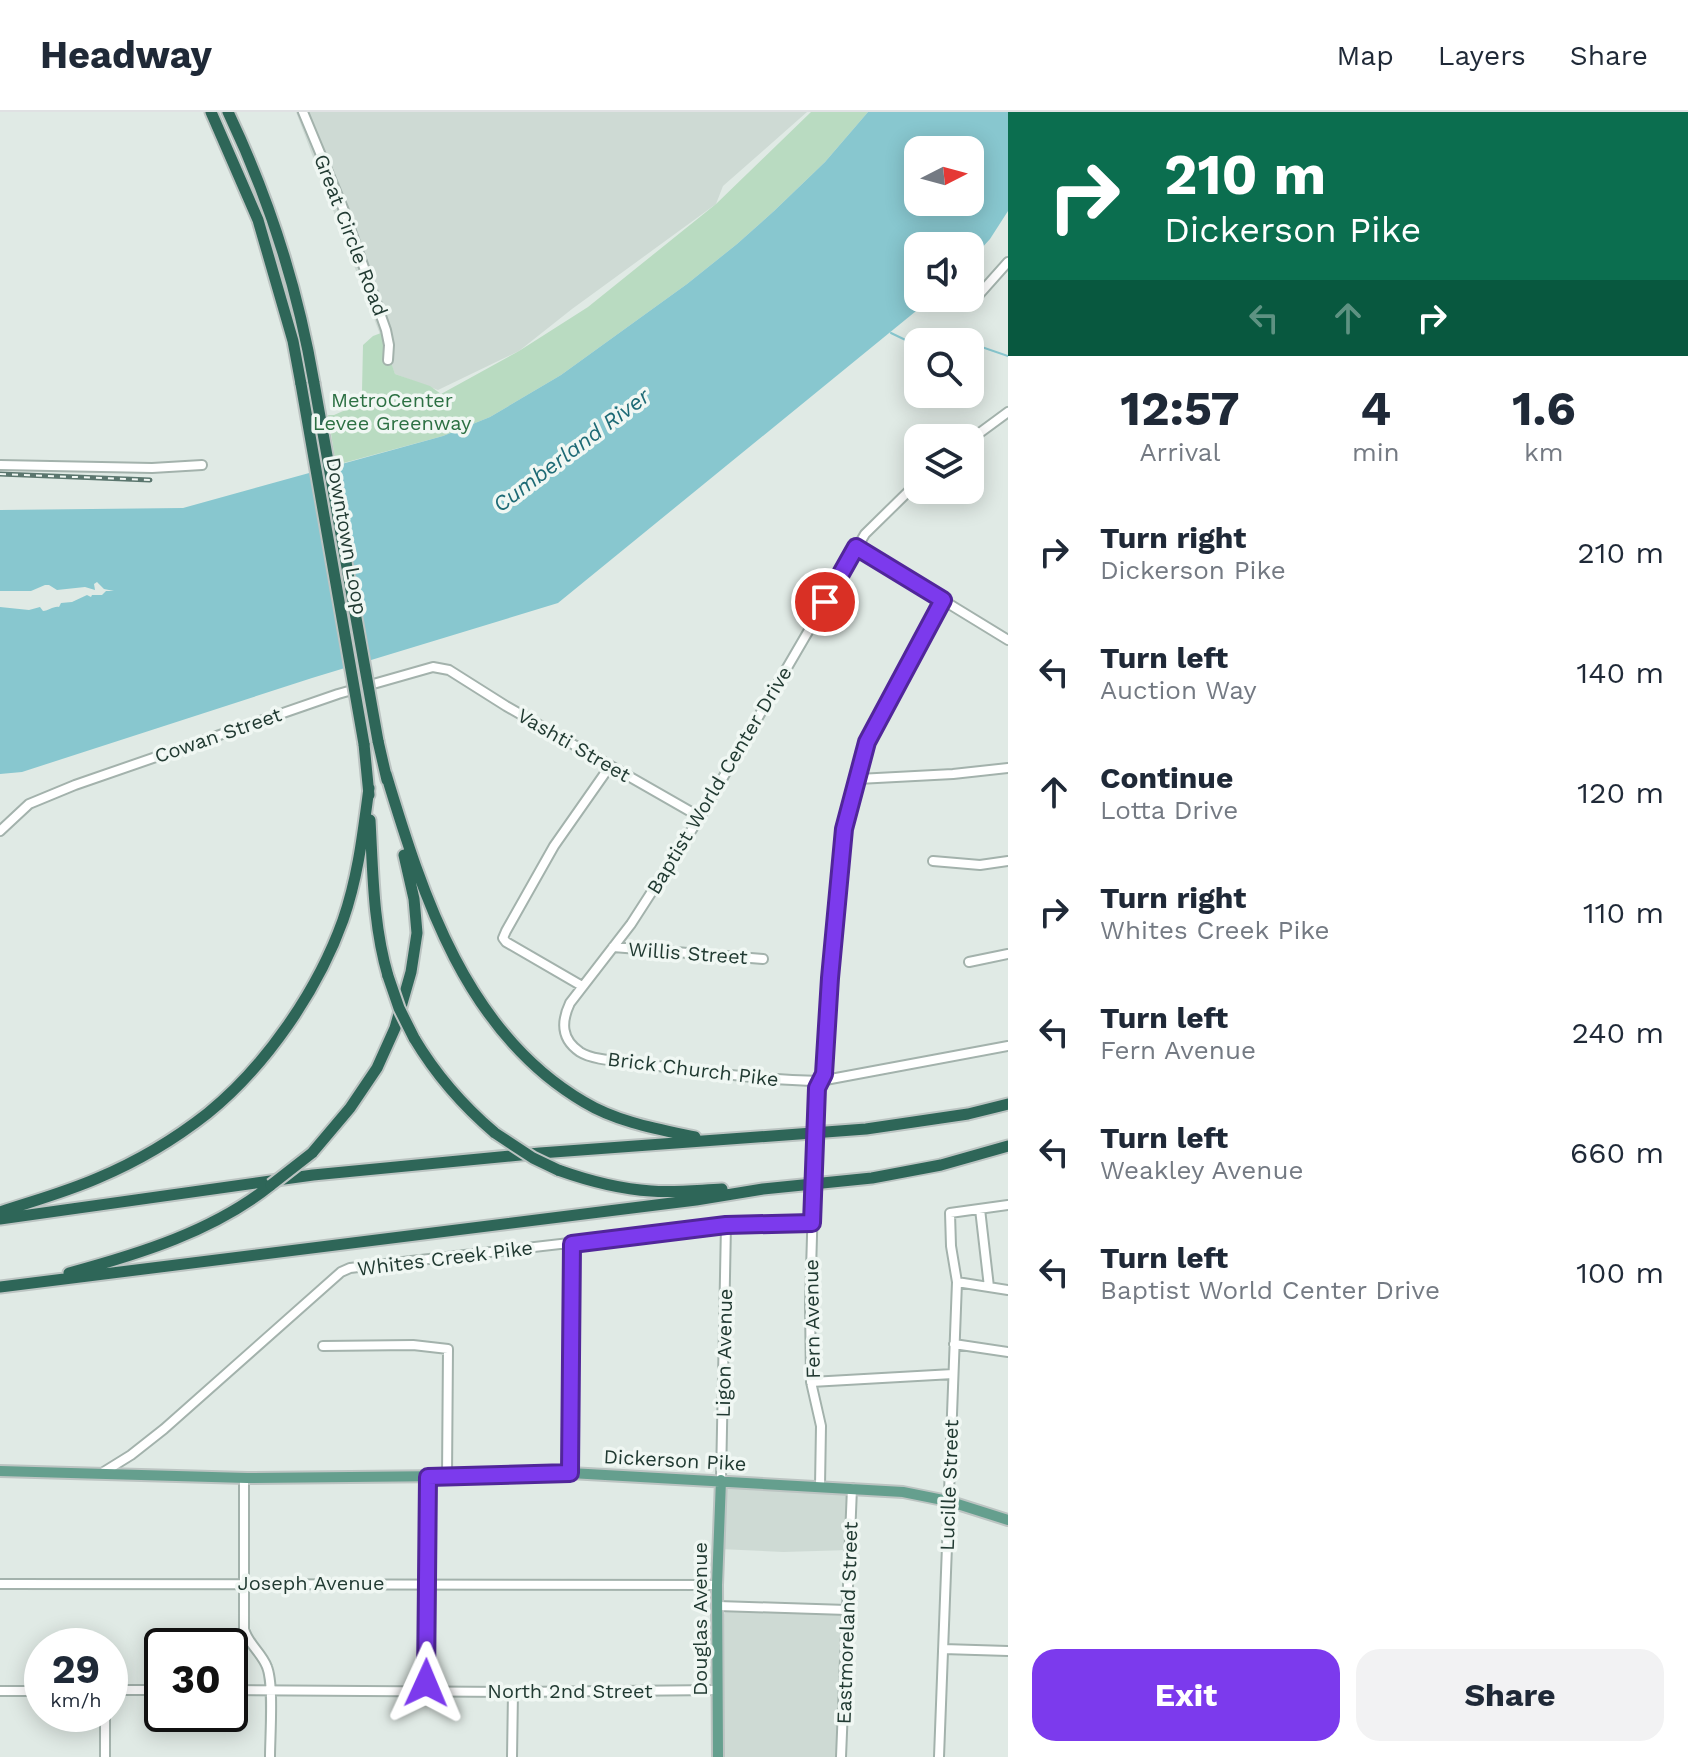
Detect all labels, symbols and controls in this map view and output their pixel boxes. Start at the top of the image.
text: Headway [40,33,212,77]
text: Map [1337,39,1394,72]
text: Layers [1438,39,1526,72]
text: Share [1570,39,1648,72]
north arrow [904,136,984,216]
map controls [904,136,984,504]
text: 210 m [1164,142,1326,208]
icon: right [1032,144,1136,248]
street label: Great Circle Road [309,151,393,319]
text: Dickerson Pike [1164,209,1421,251]
button: sound [904,232,984,312]
icon: left [1242,296,1286,340]
icon: ahead [1326,296,1370,340]
icon: right [1410,296,1454,340]
button: search [904,328,984,408]
text: 12:57 [1120,380,1240,437]
text: 4 [1360,380,1391,437]
text: 1.6 [1512,380,1576,437]
water label: Cumberland River [488,383,656,517]
park label: MetroCenter Levee Greenway [313,388,472,435]
button: layers [904,424,984,504]
text: Arrival [1139,437,1221,467]
text: min [1352,437,1400,467]
text: km [1524,437,1564,467]
street label: Downtown Loop [321,456,373,616]
text: Turn right [1100,520,1246,555]
icon: right [1032,530,1076,574]
text: 210 m [1577,535,1664,570]
text: Dickerson Pike [1100,555,1286,585]
pin [791,568,859,636]
icon: arrive [803,580,847,624]
text: Turn left [1100,640,1228,675]
icon: left [1032,650,1076,694]
text: 140 m [1576,655,1664,690]
street label: Baptist World Center Drive [641,662,797,898]
text: Auction Way [1100,675,1257,705]
street label: Cowan Street [151,702,285,768]
street label: Vashti Street [513,703,635,787]
text: Continue [1100,760,1233,795]
icon: ahead [1032,770,1076,814]
text: 120 m [1577,775,1664,810]
text: Lotta Drive [1100,795,1238,825]
text: Turn right [1100,880,1246,915]
icon: right [1032,890,1076,934]
text: 110 m [1583,895,1664,930]
text: Whites Creek Pike [1100,915,1330,945]
street label: Willis Street [627,937,749,969]
text: Turn left [1100,1000,1228,1035]
icon: left [1032,1010,1076,1054]
text: 240 m [1572,1015,1664,1050]
text: Fern Avenue [1100,1035,1256,1065]
street label: Brick Church Pike [606,1047,780,1091]
text: Turn left [1100,1120,1228,1155]
icon: left [1032,1130,1076,1174]
text: 660 m [1570,1135,1664,1170]
text: Weakley Avenue [1100,1155,1303,1185]
street label: Whites Creek Pike [356,1235,534,1281]
text: Turn left [1100,1240,1228,1275]
icon: left [1032,1250,1076,1294]
text: 100 m [1576,1255,1664,1290]
street label: Fern Avenue [799,1259,825,1379]
text: Baptist World Center Drive [1100,1275,1440,1305]
street label: Ligon Avenue [711,1288,737,1418]
street label: Lucille Street [935,1418,963,1551]
street label: Dickerson Pike [603,1444,747,1476]
street label: Eastmoreland Street [831,1521,863,1725]
street label: Douglas Avenue [688,1542,712,1696]
street label: Joseph Avenue [238,1571,384,1595]
speed limit sign: 30 [144,1628,248,1732]
position arrow [384,1641,468,1725]
text: 29 [52,1646,100,1693]
button: Exit [1032,1649,1340,1741]
button: Share [1356,1649,1664,1741]
street label: North 2nd Street [487,1679,653,1703]
text: km/h [50,1688,102,1712]

